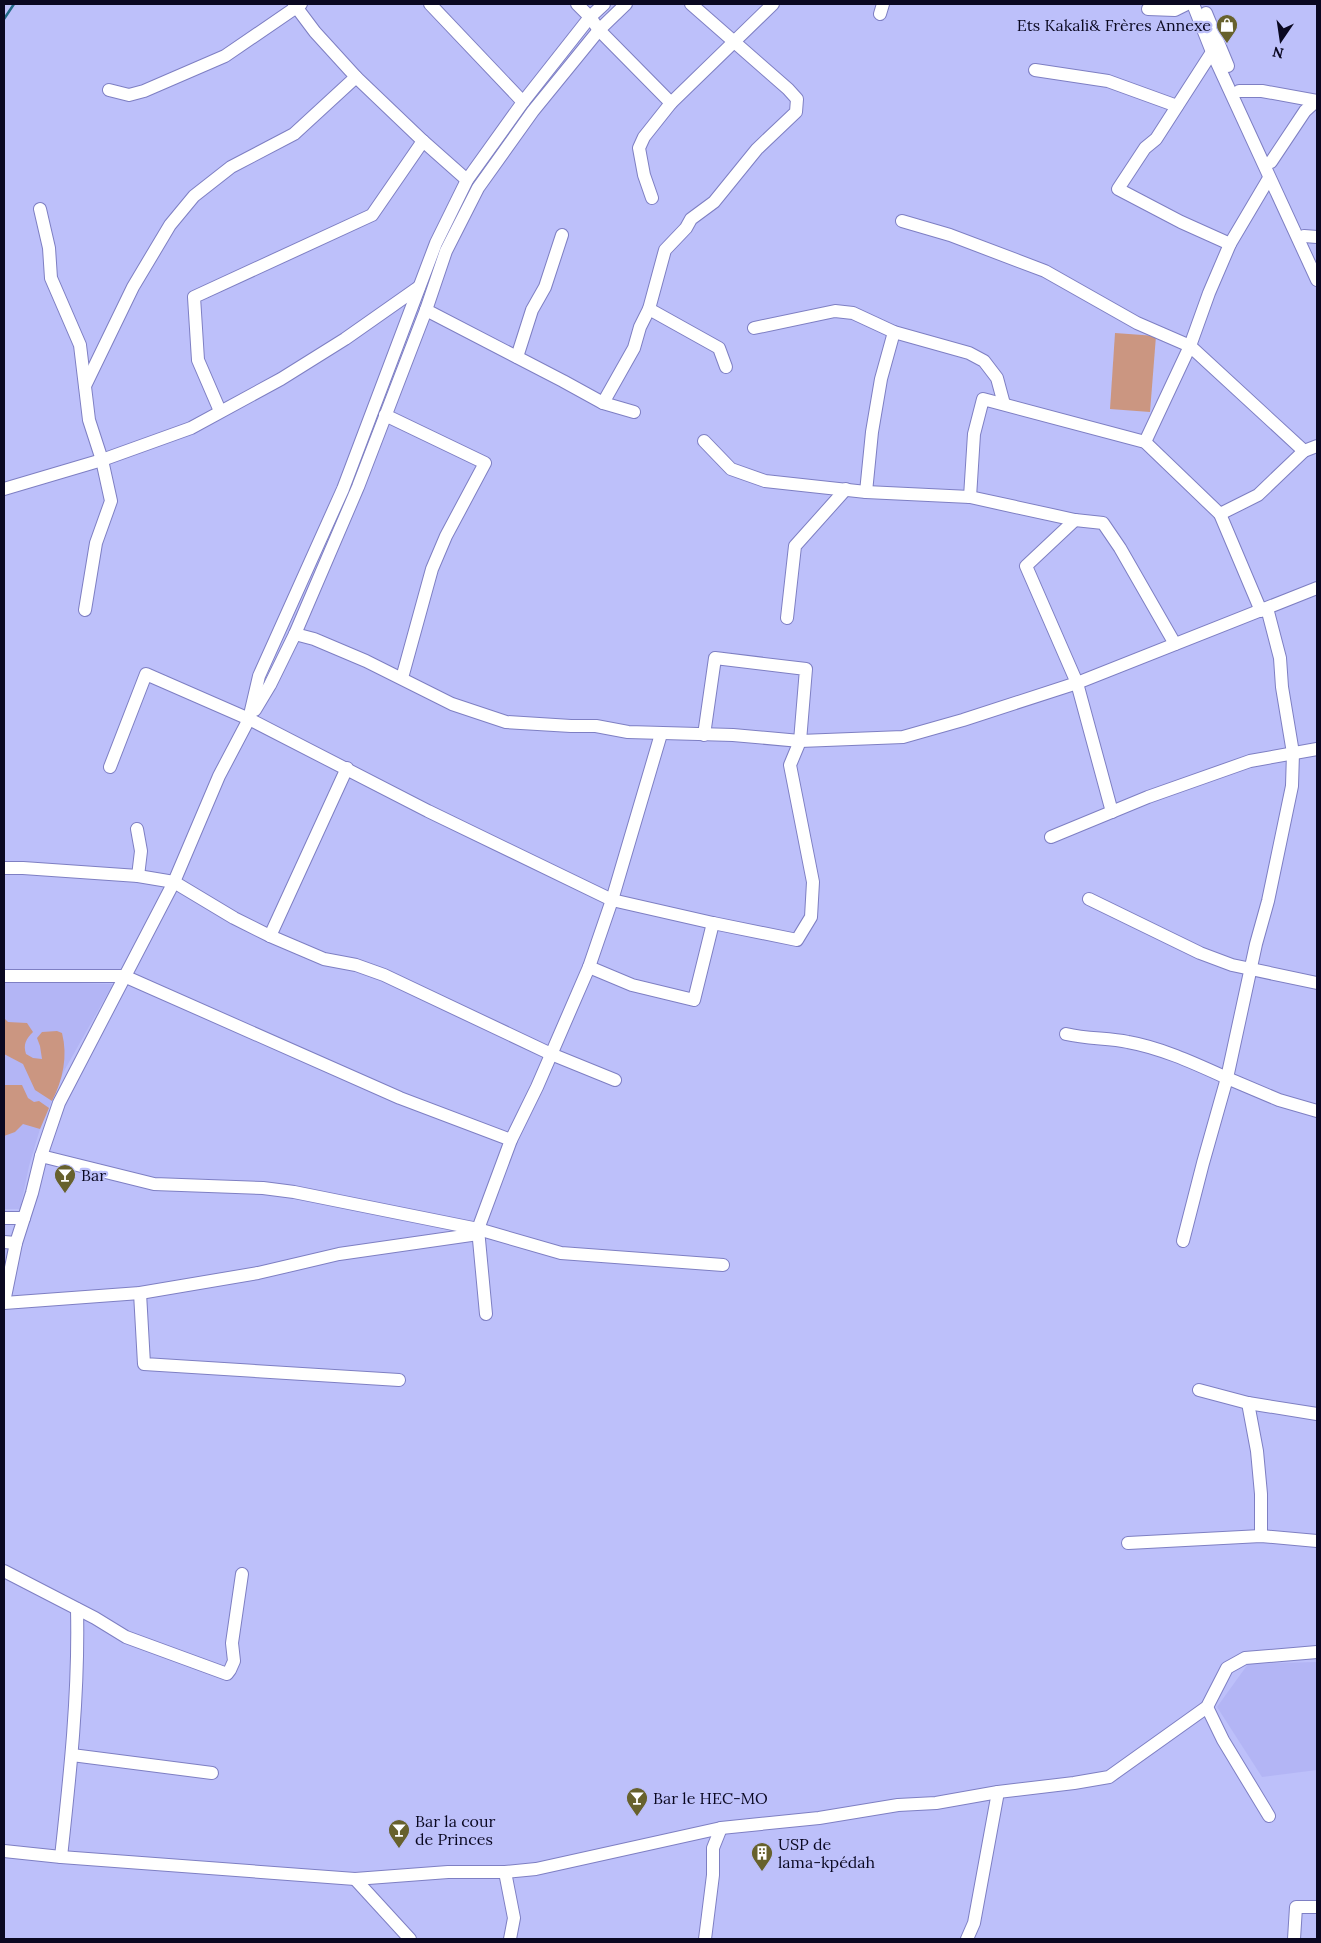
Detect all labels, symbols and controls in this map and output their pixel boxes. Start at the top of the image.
shop icon: Ets Kakali& Frères Annexe [1215,13,1239,44]
place label: Ets Kakali& Frères Annexe [1017,15,1211,35]
north arrow [1256,15,1306,65]
text: N [1271,43,1285,63]
bar icon: Bar [53,1163,77,1194]
place label: Bar [81,1165,106,1185]
bar icon: Bar le HEC-MO [625,1786,649,1817]
place label: Bar le HEC-MO [653,1788,768,1808]
place label: Bar la cour de Princes [415,1811,496,1849]
bar icon: Bar la cour de Princes [387,1818,411,1849]
place label: USP de lama-kpédah [778,1834,876,1872]
building icon: USP de lama-kpédah [750,1841,774,1872]

